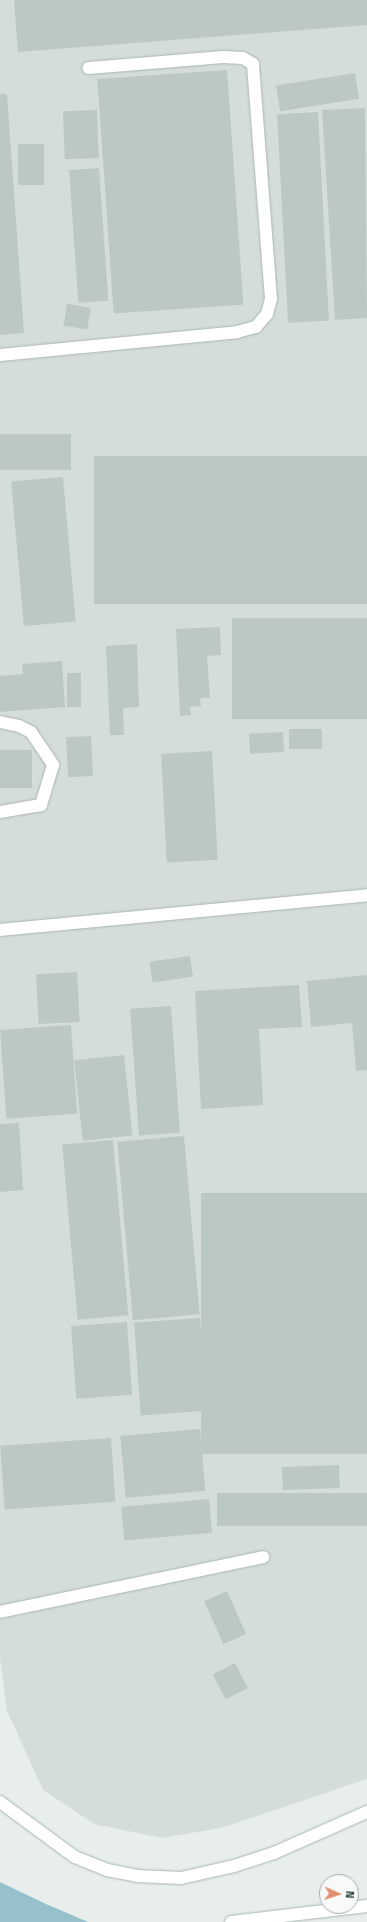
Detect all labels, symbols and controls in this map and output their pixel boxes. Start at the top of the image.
north arrow [319,1874,359,1914]
text: N [342,1890,358,1899]

